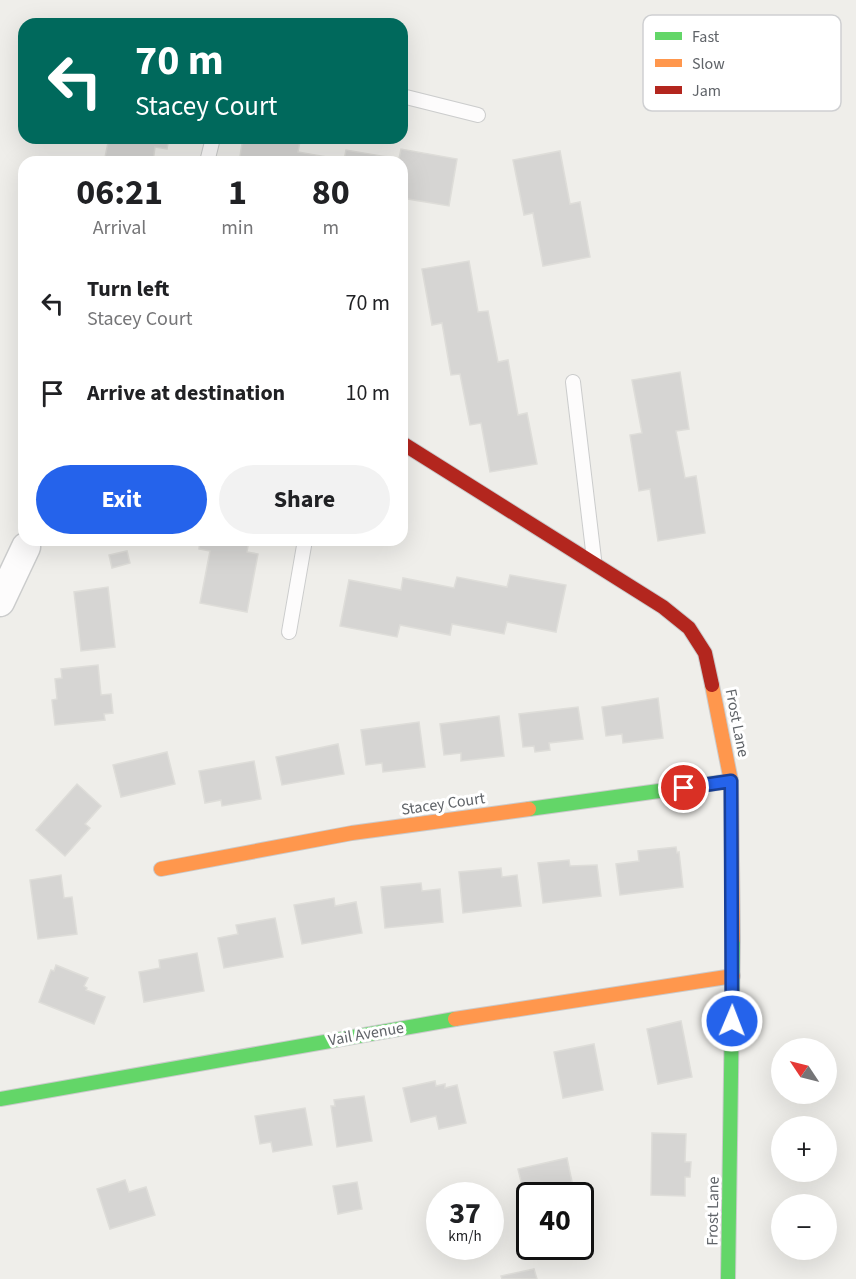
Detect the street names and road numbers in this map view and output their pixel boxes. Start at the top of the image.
street label: Frost Lane [720,687,754,759]
street label: Stacey Court [400,787,487,821]
street label: Vail Avenue [326,1017,406,1051]
street label: Frost Lane [701,1176,725,1246]

